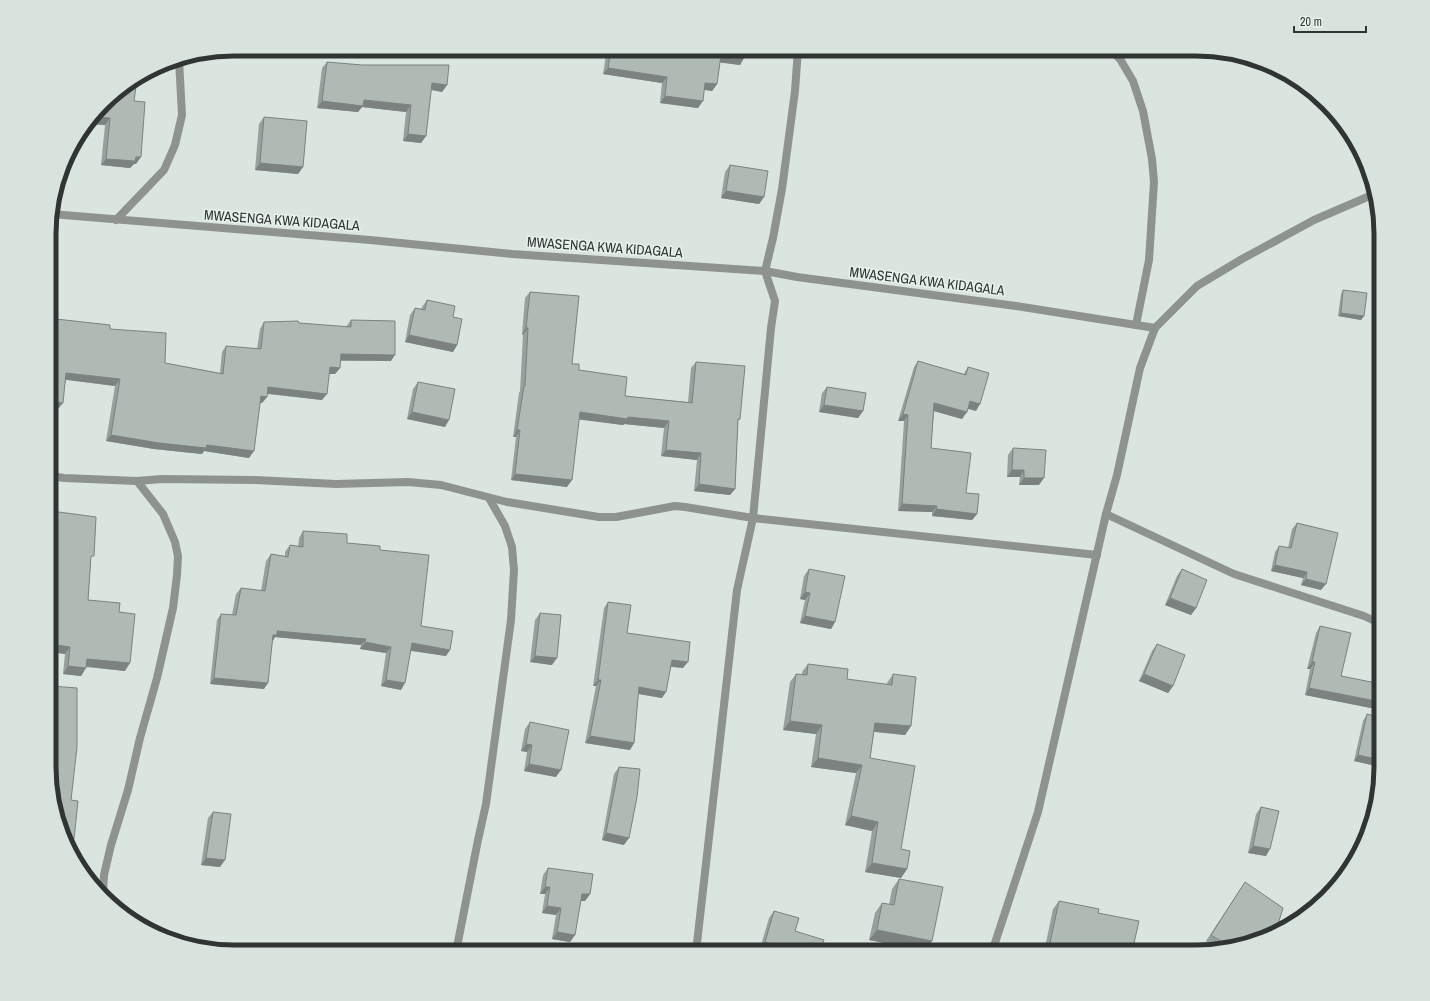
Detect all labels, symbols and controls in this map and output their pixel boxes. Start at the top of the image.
scale bar [1294,8,1366,34]
text: 20 m [1300,14,1322,30]
street label: MWASENGA KWA KIDAGALA [203,206,361,234]
street label: MWASENGA KWA KIDAGALA [526,233,684,261]
street label: MWASENGA KWA KIDAGALA [848,263,1006,299]

